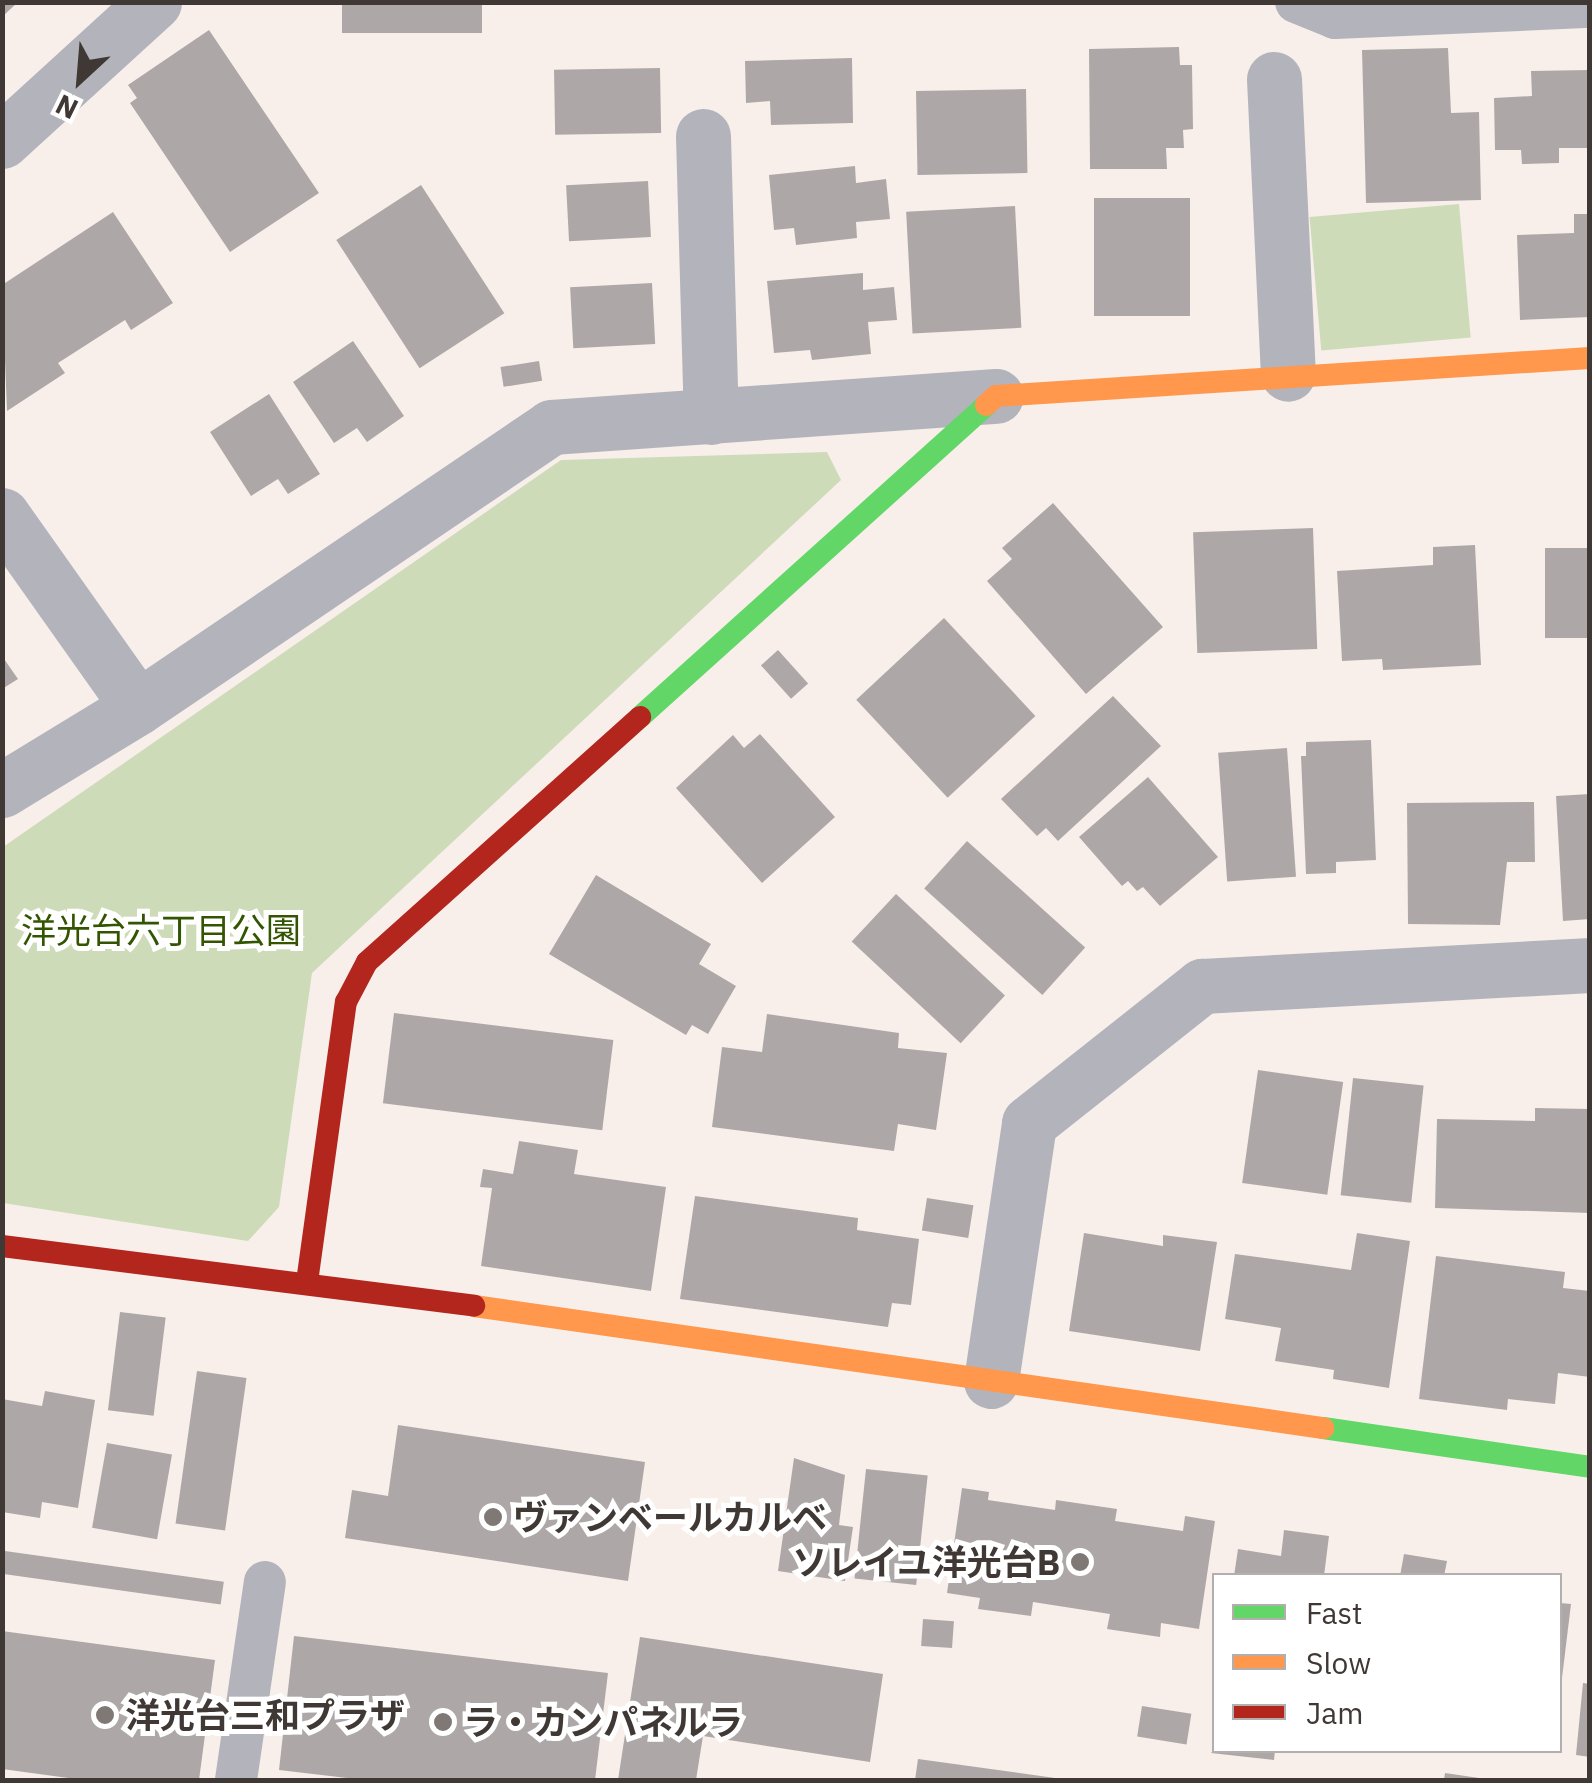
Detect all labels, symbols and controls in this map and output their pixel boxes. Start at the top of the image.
north arrow [30,30,130,130]
text: N [49,86,84,128]
park label: 洋光台六丁目公園 [21,909,301,951]
place label: ヴァンベールカルベ [513,1496,828,1538]
marker: ヴァンベールカルベ [482,1506,504,1528]
place label: ソレイユ洋光台B [792,1541,1060,1583]
marker: ソレイユ洋光台B [1069,1551,1091,1573]
legend [1212,1573,1562,1753]
text: Fast [1306,1593,1363,1632]
text: Slow [1306,1643,1371,1682]
text: Jam [1306,1693,1364,1732]
place label: 洋光台三和プラザ [125,1694,405,1736]
place label: ラ・カンパネルラ [463,1701,743,1743]
marker: 洋光台三和プラザ [94,1704,116,1726]
marker: ラ・カンパネルラ [432,1711,454,1733]

